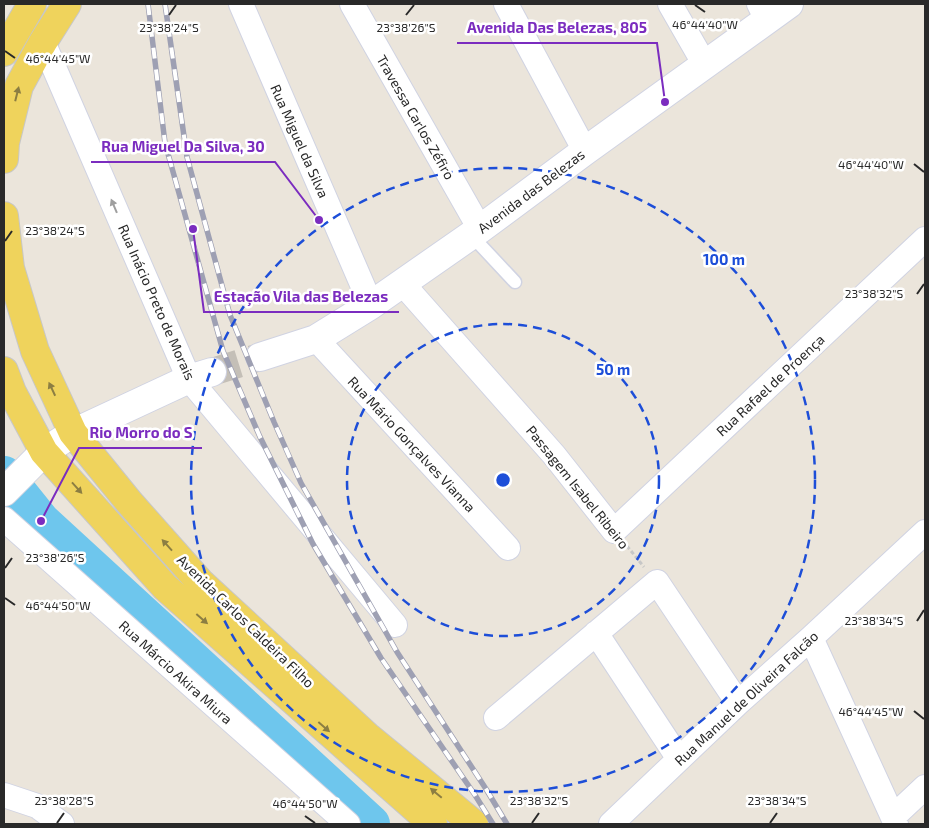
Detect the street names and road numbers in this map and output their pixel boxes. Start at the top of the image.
street label: Travessa Carlos Zéfiro [373,52,459,182]
street label: Rua Miguel da Silva [267,82,333,200]
street label: Avenida das Belezas [474,145,588,237]
street label: Rua Inácio Preto de Morais [115,221,199,383]
street label: Rua Rafael de Proença [712,330,828,440]
street label: Rua Mário Gonçalves Vianna [344,373,479,516]
street label: Passagem Isabel Ribeiro [523,422,633,552]
street label: Avenida Carlos Caldeira Filho [174,551,318,691]
street label: Rua Márcio Akira Miura [116,617,236,727]
street label: Rua Manuel de Oliveira Falcão [671,627,821,769]

